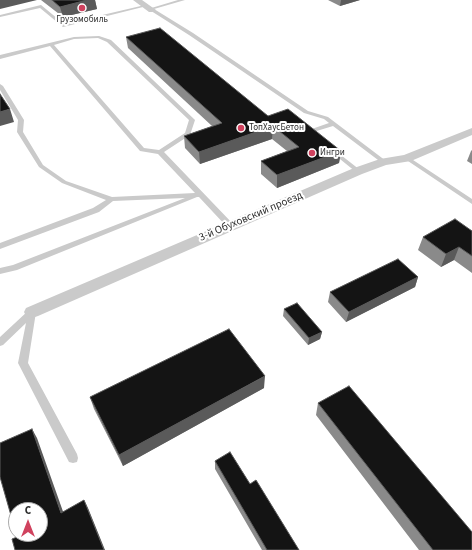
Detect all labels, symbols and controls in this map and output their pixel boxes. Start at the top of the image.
marker: Грузомобиль [77,3,87,13]
place label: Грузомобиль [56,15,108,25]
marker: ТопХаусБетон [236,123,246,133]
place label: ТопХаусБетон [249,123,304,133]
marker: Ингри [307,148,317,158]
place label: Ингри [320,148,345,158]
street label: 3-й Обуховский проезд [197,189,305,245]
north arrow [8,502,48,542]
text: С [25,503,31,518]

